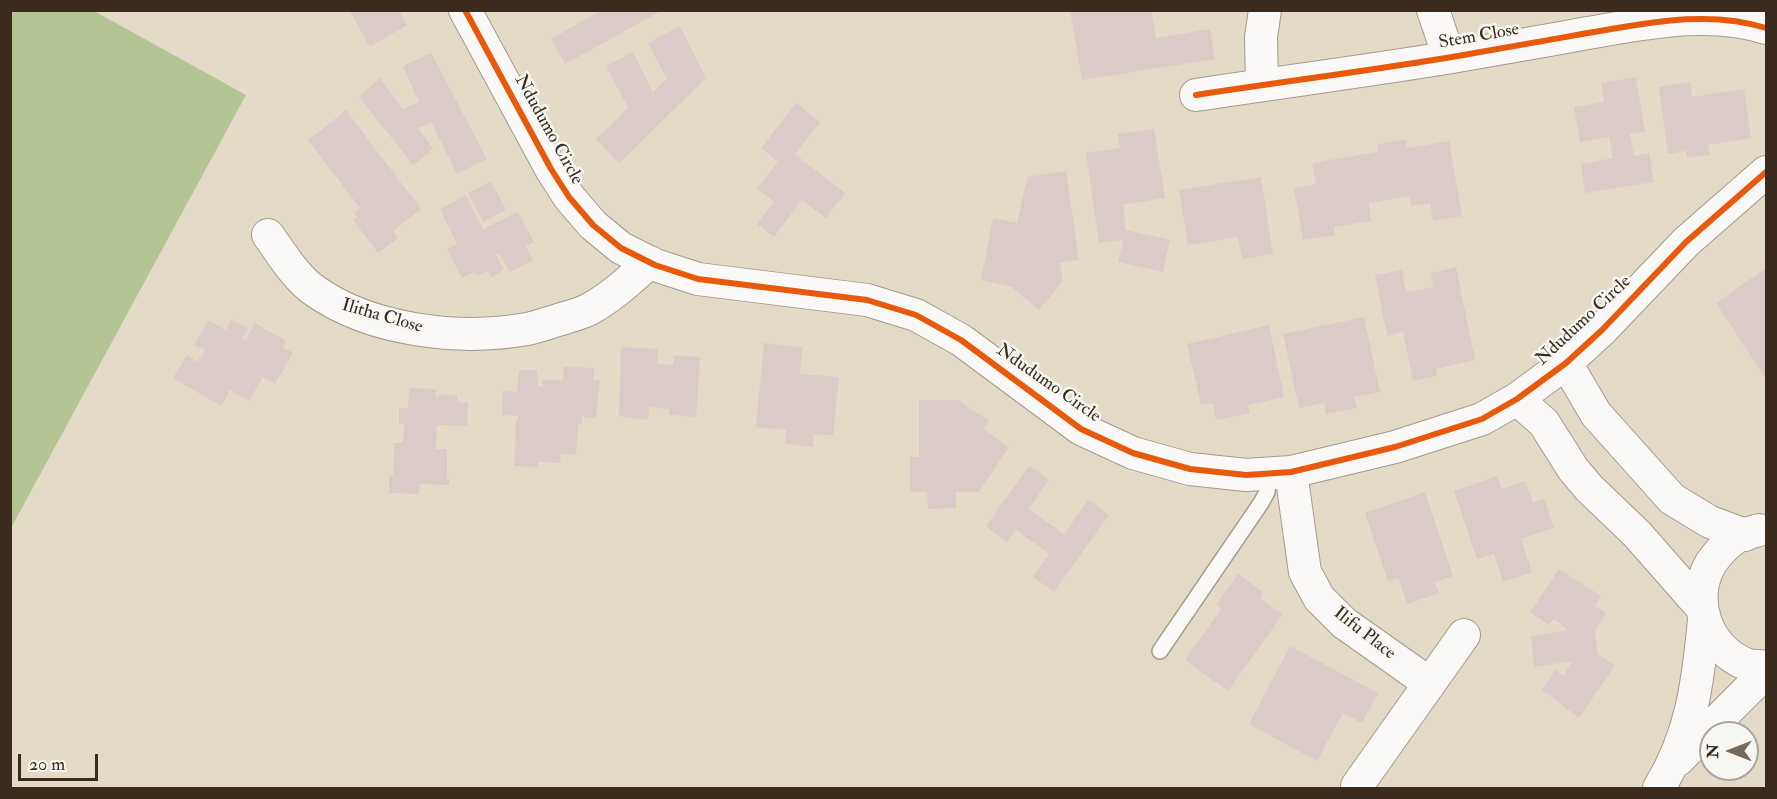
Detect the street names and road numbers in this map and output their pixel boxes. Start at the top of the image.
street label: Stem Close [1437,19,1521,55]
street label: Ndudumo Circle [509,71,587,189]
street label: Ndudumo Circle [1532,271,1636,371]
street label: Ilitha Close [339,295,425,339]
street label: Ndudumo Circle [992,340,1104,428]
street label: Ilifu Place [1329,603,1399,665]

